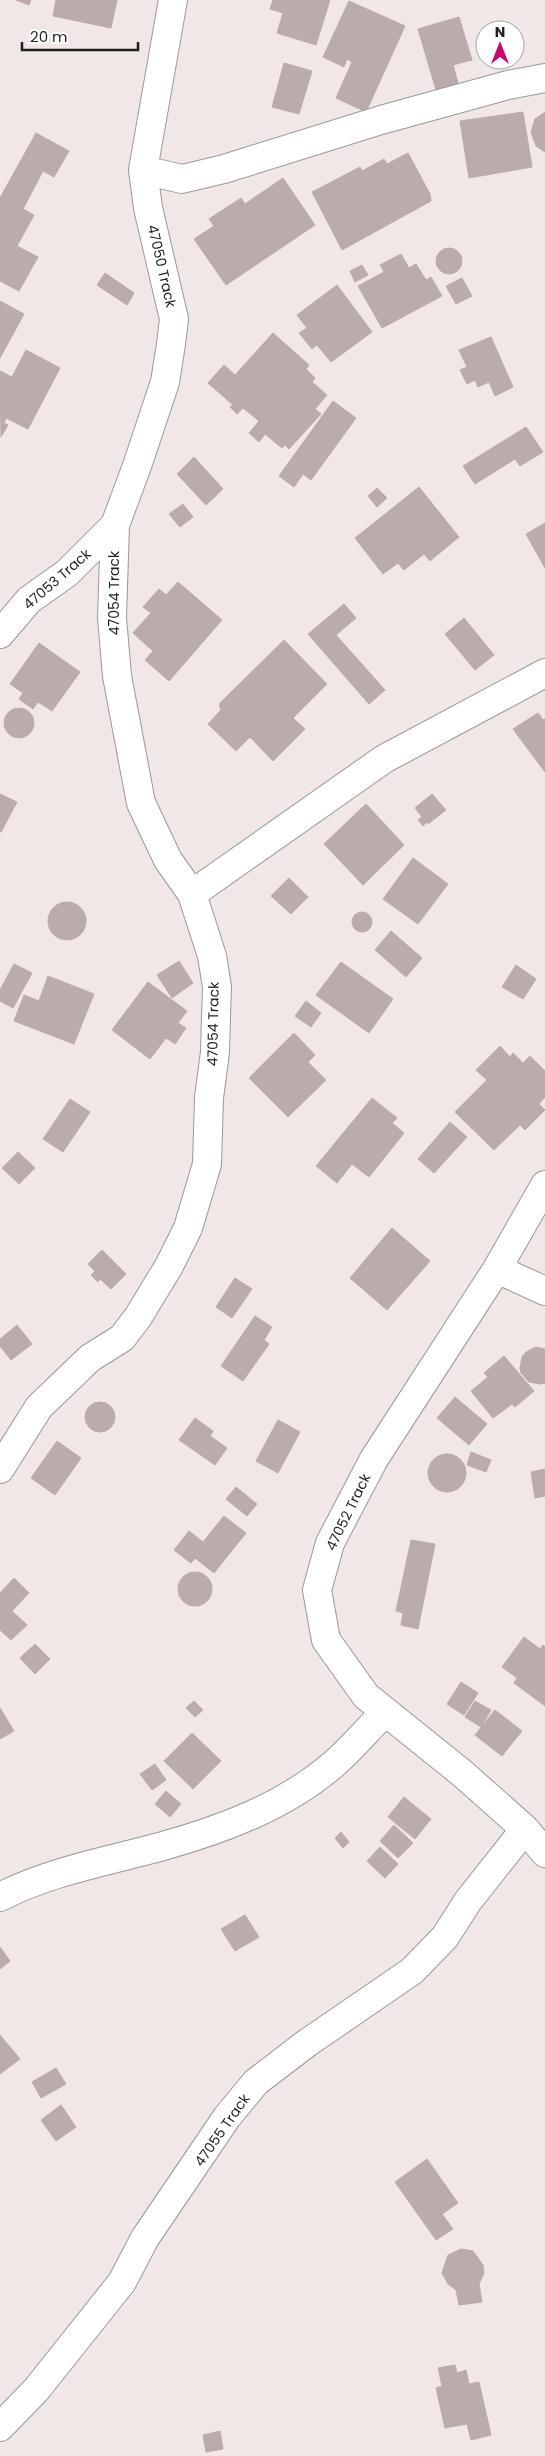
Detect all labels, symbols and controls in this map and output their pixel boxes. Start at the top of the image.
scale bar [22,20,139,52]
north arrow [475,20,525,70]
text: N [495,22,505,42]
text: 20 m [30,26,68,47]
street label: 47050 Track [143,223,181,310]
street label: 47053 Track [19,543,96,614]
street label: 47054 Track [104,550,124,635]
street label: 47054 Track [202,981,224,1066]
street label: 47052 Track [321,1469,376,1554]
street label: 47055 Track [190,2089,255,2170]

